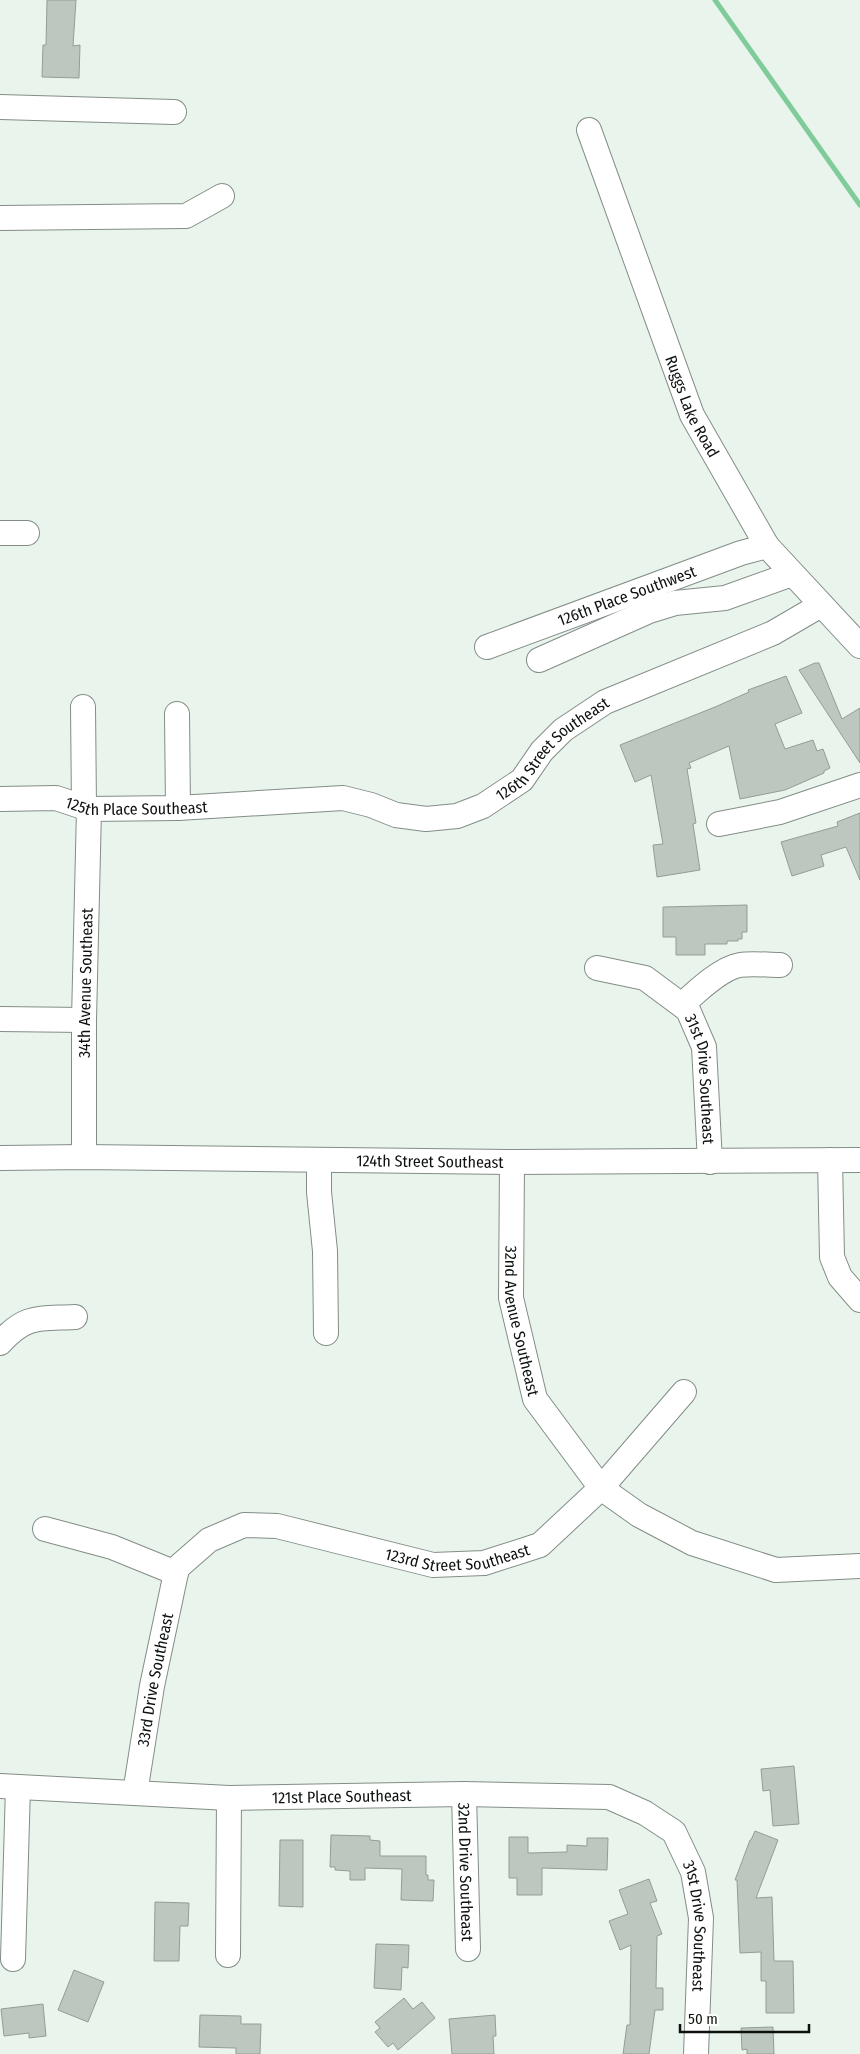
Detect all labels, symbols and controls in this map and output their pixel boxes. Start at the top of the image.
street label: Ruggs Lake Road [661,353,723,461]
street label: 126th Place Southwest [555,561,699,630]
street label: 126th Street Southeast [492,693,613,805]
street label: 125th Place Southeast [63,793,209,819]
street label: 34th Avenue Southeast [75,907,97,1058]
street label: 31st Drive Southeast [681,1011,718,1146]
street label: 124th Street Southeast [356,1151,504,1172]
street label: 32nd Avenue Southeast [501,1246,543,1399]
street label: 123rd Street Southeast [383,1540,533,1575]
street label: 33rd Drive Southeast [134,1611,177,1748]
street label: 121st Place Southeast [272,1786,412,1807]
street label: 32nd Drive Southeast [454,1802,477,1942]
street label: 31st Drive Southeast [679,1857,710,1993]
scale bar [680,2002,809,2034]
text: 50 m [688,2010,718,2028]

